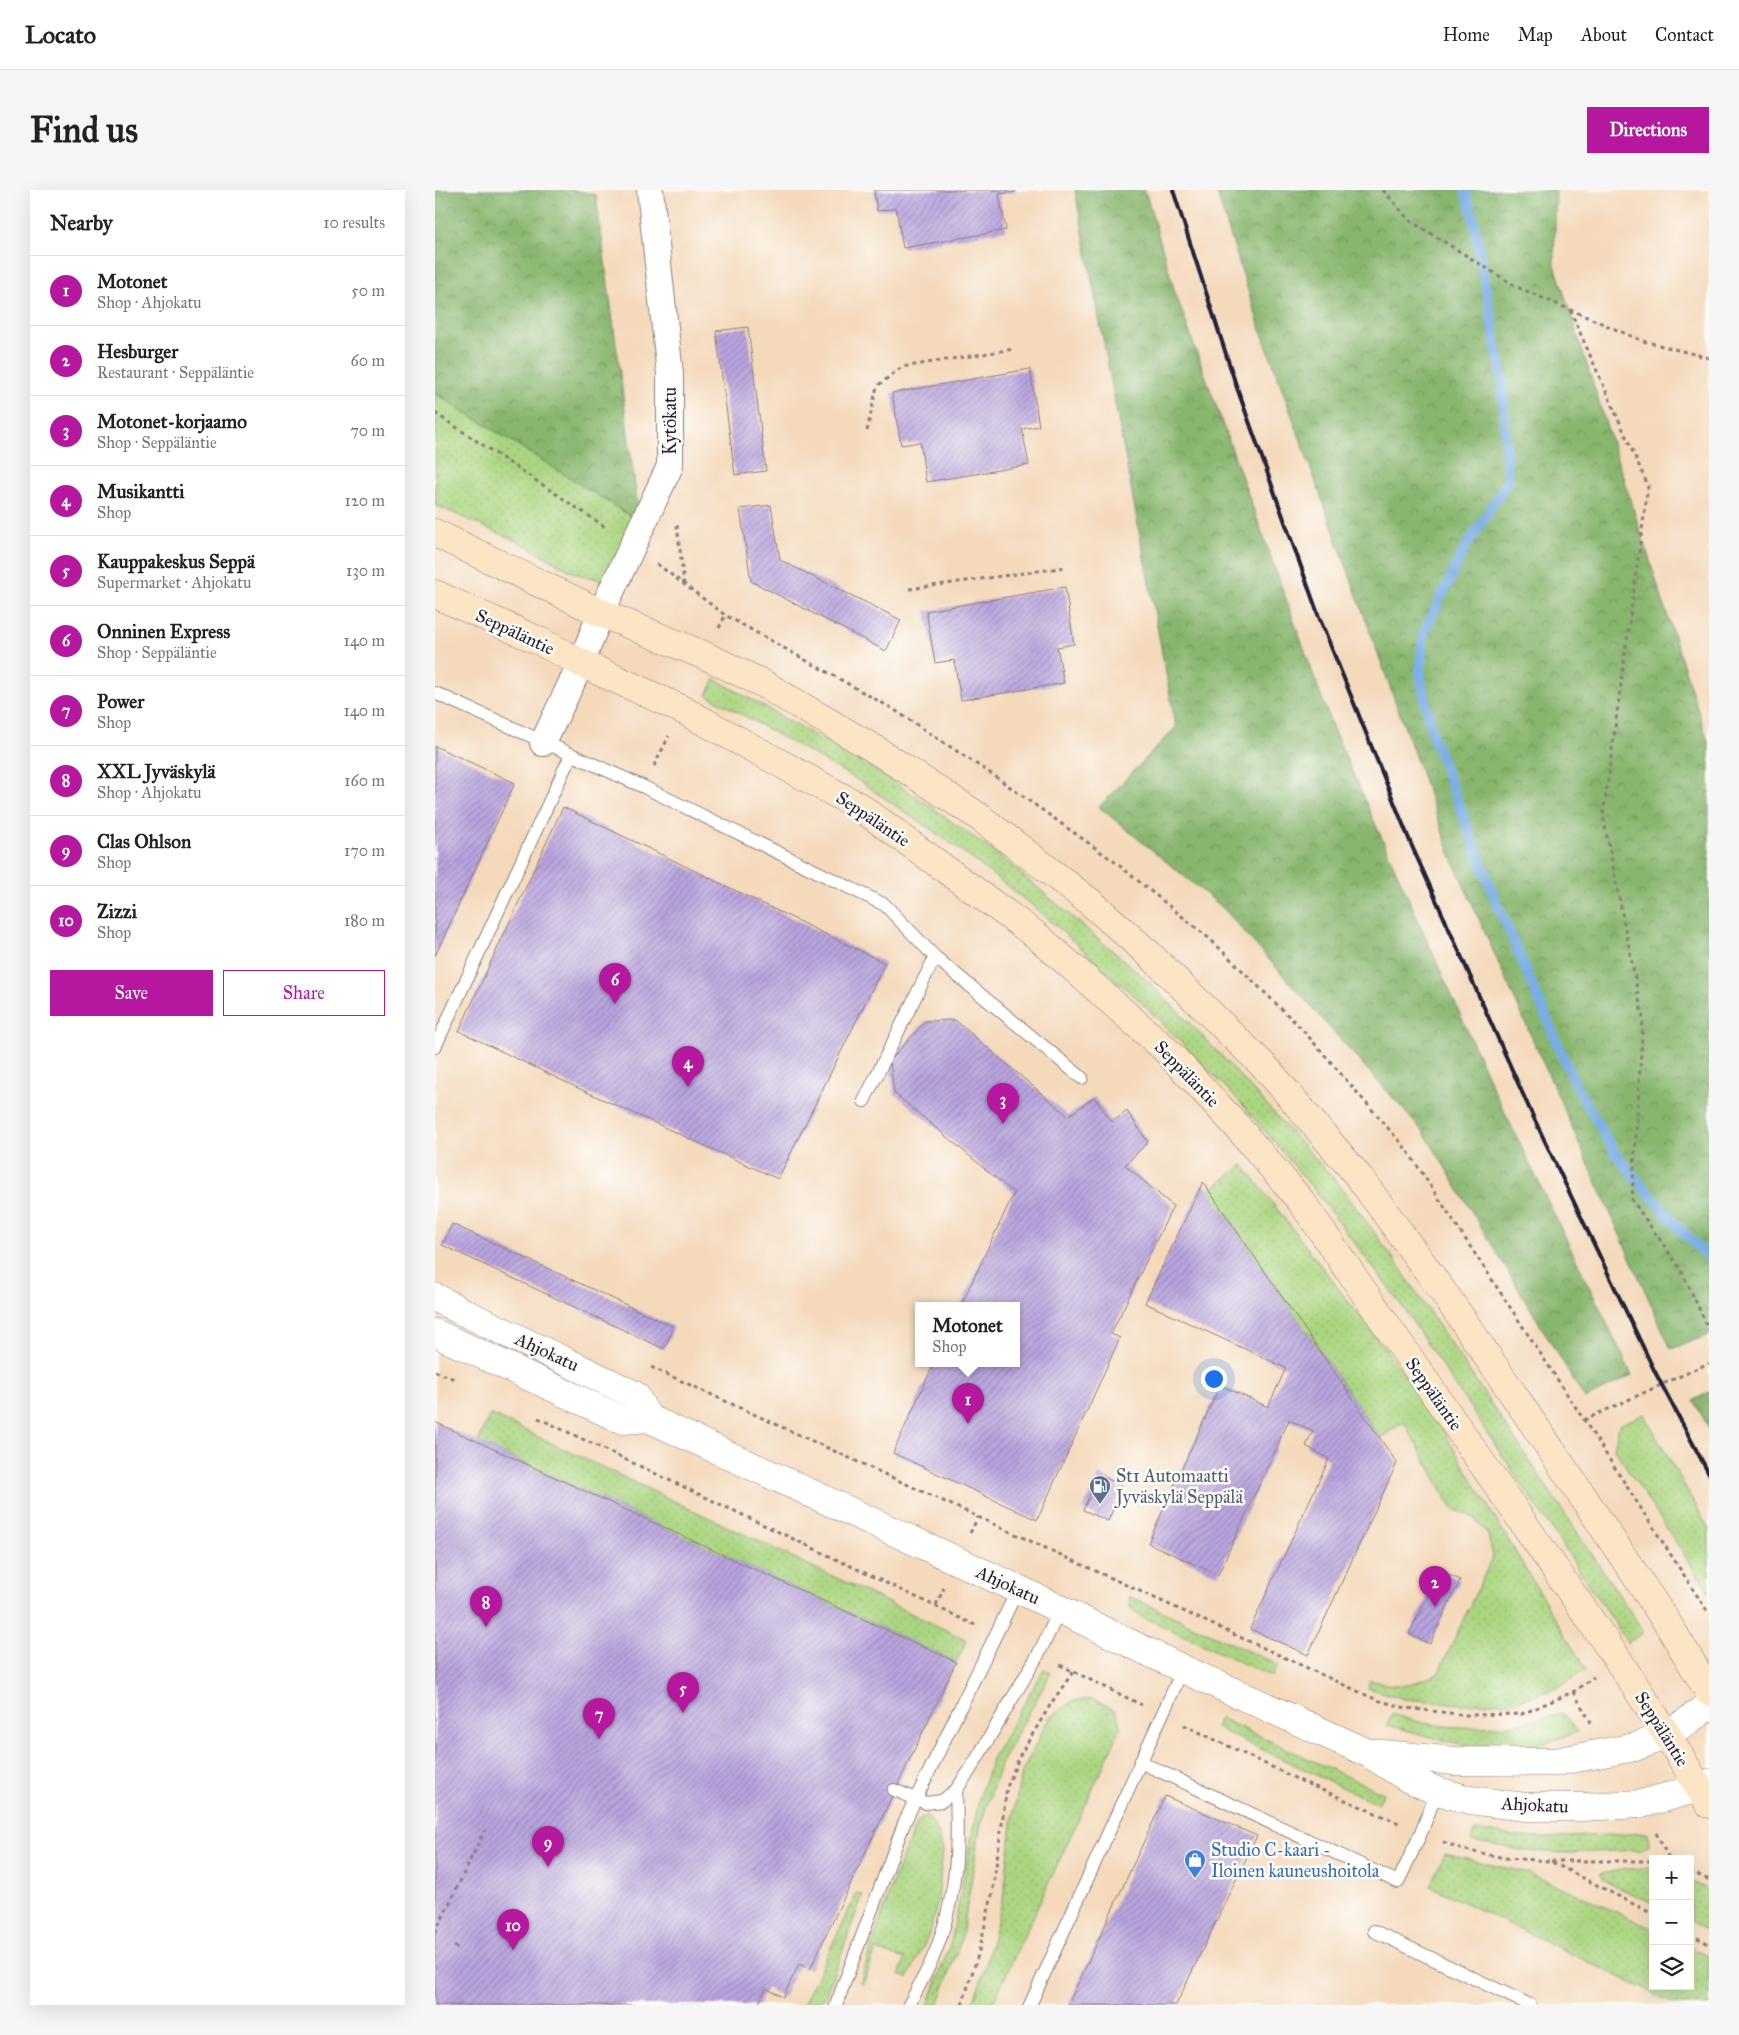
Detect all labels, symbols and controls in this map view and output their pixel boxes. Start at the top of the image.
text: Locato [25,20,96,50]
text: Home [1443,24,1490,46]
text: Map [1518,24,1553,46]
text: About [1581,24,1627,46]
text: Contact [1655,24,1714,46]
button: Directions [1587,107,1709,153]
text: Find us [30,109,138,152]
text: Nearby [50,210,113,236]
text: 10 results [323,213,385,232]
text: Motonet [97,270,167,293]
text: 1 [63,281,69,300]
text: 50 m [351,281,385,300]
text: Shop · Ahjokatu [97,293,202,312]
text: Hesburger [97,340,178,363]
text: 2 [62,351,70,370]
text: 60 m [351,351,385,370]
text: Restaurant · Seppäläntie [97,363,254,382]
street label: Kytökatu [659,387,681,455]
text: Motonet-korjaamo [97,410,247,433]
text: 3 [63,421,69,440]
text: 70 m [350,421,385,440]
text: Shop · Seppäläntie [97,433,217,452]
text: Musikantti [97,480,184,503]
text: 4 [62,491,70,510]
text: 120 m [345,491,385,510]
text: Shop [97,503,131,522]
text: Kauppakeskus Seppä [97,550,255,573]
text: 5 [62,561,70,580]
text: 130 m [346,561,385,580]
text: Supermarket · Ahjokatu [97,573,252,592]
street label: Seppäläntie [472,604,558,660]
text: Onninen Express [97,620,230,643]
text: 6 [62,631,70,650]
text: 140 m [344,631,385,650]
text: Shop · Seppäläntie [97,643,217,662]
text: Power [97,690,144,713]
text: 7 [62,701,70,720]
text: 140 m [344,701,385,720]
text: Shop [97,713,131,732]
text: XXL Jyväskylä [97,760,216,783]
text: 8 [62,771,70,790]
text: 160 m [344,771,385,790]
text: Shop · Ahjokatu [97,783,202,802]
street label: Seppäläntie [832,786,914,852]
text: Clas Ohlson [97,830,191,853]
text: 9 [62,841,70,860]
text: 170 m [344,841,385,860]
text: Shop [97,853,131,872]
text: Zizzi [97,900,137,923]
text: 10 [58,911,74,930]
text: 180 m [344,911,385,930]
text: Shop [97,923,131,942]
pin: 6 [599,963,631,1004]
button: Save [50,970,213,1016]
button: Share [223,970,385,1016]
street label: Seppäläntie [1150,1036,1224,1112]
pin: 4 [672,1046,704,1087]
pin: 3 [987,1083,1019,1124]
popup [915,1302,1020,1367]
text: Motonet [932,1314,1003,1337]
street label: Ahjokatu [511,1327,583,1376]
text: Shop [932,1337,967,1356]
street label: Seppäläntie [1401,1353,1467,1435]
your location [1201,1366,1227,1392]
pin: 1 [952,1383,984,1424]
place label: St1 Automaatti Jyväskylä Seppälä [1114,1465,1243,1509]
fuel station icon: St1 Automaatti Jyväskylä Seppälä [1088,1474,1112,1505]
street label: Ahjokatu [972,1560,1044,1609]
pin: 2 [1419,1566,1451,1607]
pin: 8 [470,1586,502,1627]
pin: 5 [667,1672,699,1713]
street label: Seppäläntie [1630,1687,1694,1771]
pin: 7 [583,1698,615,1739]
street label: Ahjokatu [1500,1792,1570,1818]
pin: 9 [532,1826,564,1867]
place label: Studio C-kaari - Iloinen kauneushoitola [1211,1839,1380,1882]
shop icon: Studio C-kaari - Iloinen kauneushoitola [1183,1848,1207,1879]
map controls [1649,1855,1694,1990]
button: + [1649,1855,1694,1900]
button: − [1649,1900,1694,1945]
pin: 10 [497,1909,529,1950]
button: layers [1649,1945,1694,1990]

